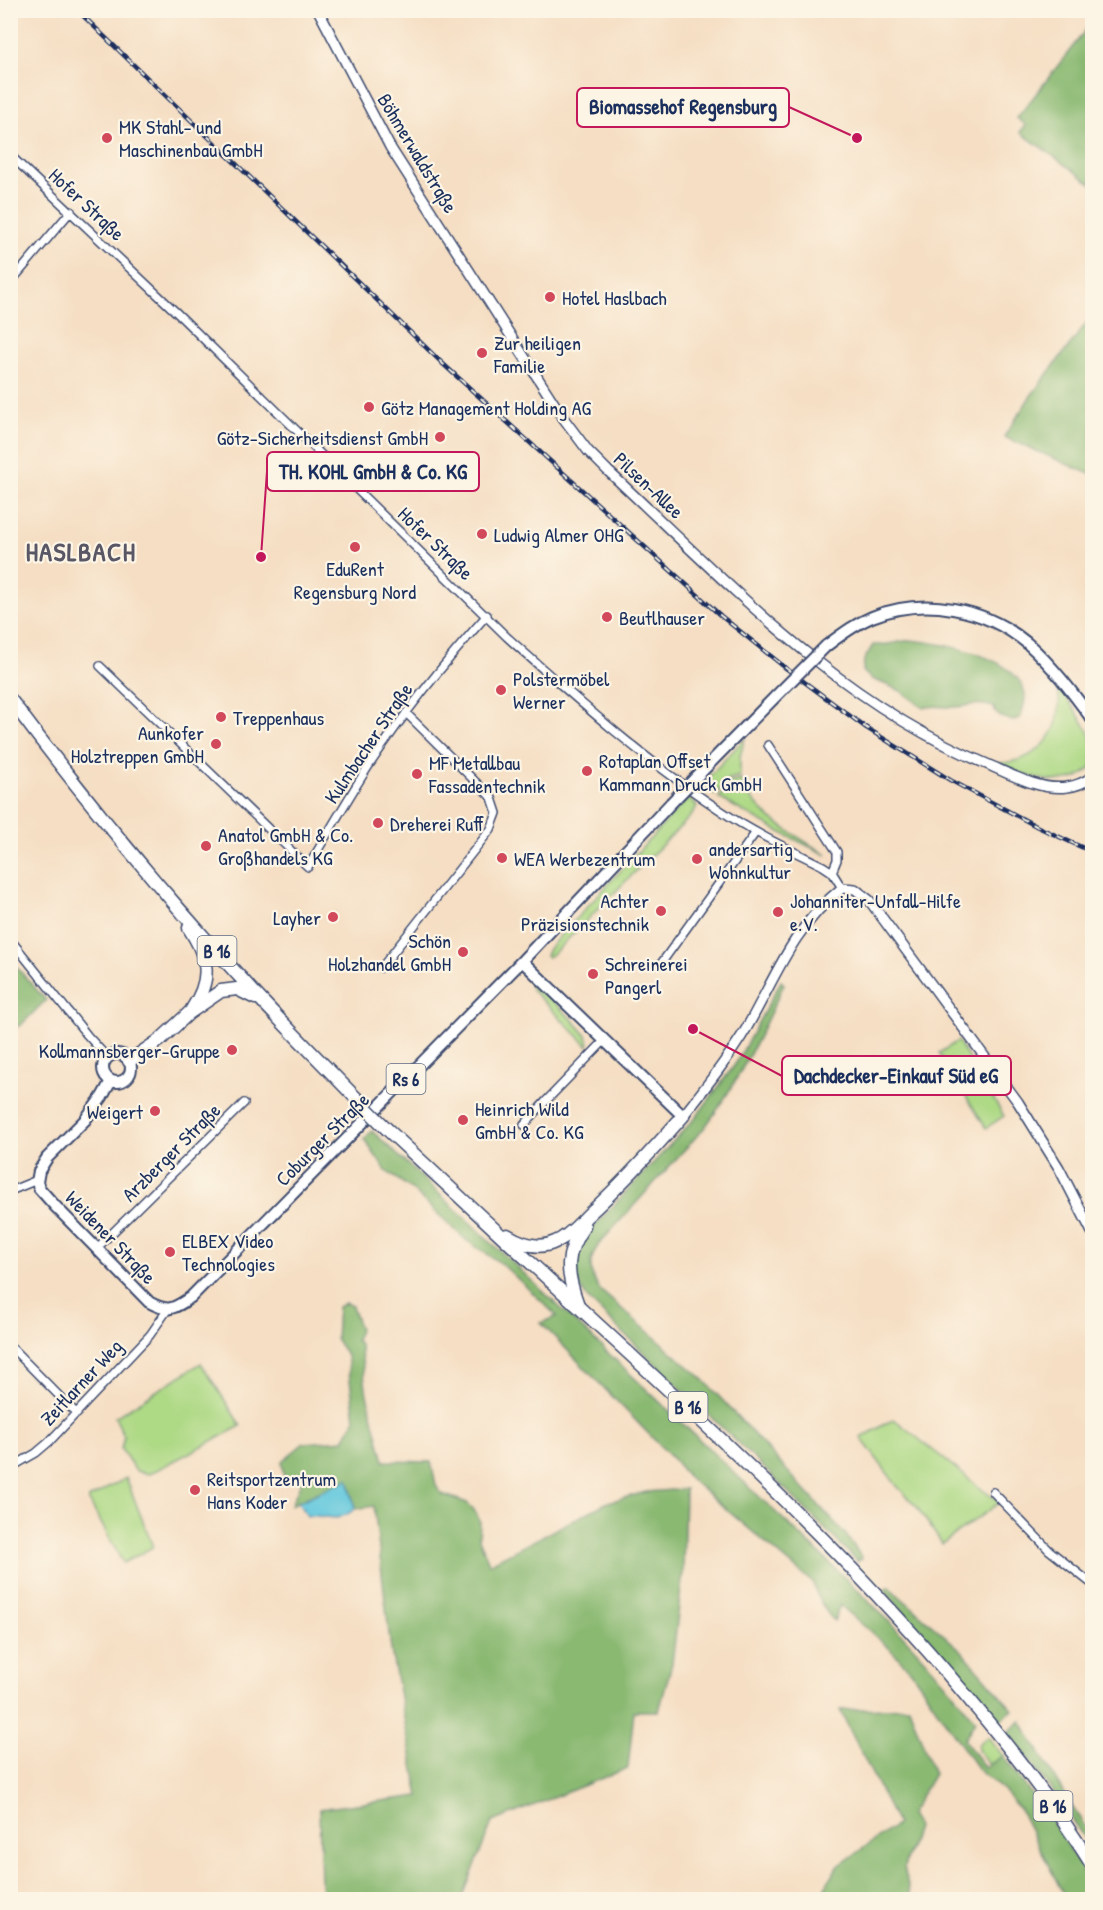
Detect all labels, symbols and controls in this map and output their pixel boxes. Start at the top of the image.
street label: Böhmerwaldstraße [372,88,464,218]
callout: Biomassehof Regensburg [577,88,789,127]
text: Biomassehof Regensburg [589,92,777,122]
place label: MK Stahl- und Maschinenbau GmbH [119,113,263,163]
marker: MK Stahl- und Maschinenbau GmbH [100,131,114,145]
street label: Hofer Straße [43,162,131,246]
place label: Hotel Haslbach [562,284,667,311]
marker: Hotel Haslbach [543,290,557,304]
place label: Zur heiligen Familie [493,329,581,379]
marker: Zur heiligen Familie [475,346,489,360]
place label: Götz Management Holding AG [381,394,592,421]
marker: Götz Management Holding AG [362,400,376,414]
place label: Götz-Sicherheitsdienst GmbH [217,424,428,451]
marker: Götz-Sicherheitsdienst GmbH [433,430,447,444]
street label: Pilsen-Allee [608,446,690,524]
callout: TH. KOHL GmbH & Co. KG [267,452,479,491]
text: TH. KOHL GmbH & Co. KG [278,457,468,486]
street label: Hofer Straße [392,500,480,586]
place label: Ludwig Almer OHG [494,521,624,548]
marker: Ludwig Almer OHG [475,527,489,541]
district label: HASLBACH [26,534,136,569]
marker: EduRent Regensburg Nord [348,540,362,554]
place label: EduRent Regensburg Nord [294,555,416,605]
place label: Beutlhauser [619,604,705,631]
marker: Beutlhauser [600,610,614,624]
place label: Polstermöbel Werner [513,665,610,715]
street label: Kulmbacher Straße [318,677,418,809]
marker: Polstermöbel Werner [494,683,508,697]
place label: Treppenhaus [233,704,324,731]
marker: Treppenhaus [214,710,228,724]
place label: Aunkofer Holztreppen GmbH [71,719,204,769]
marker: Aunkofer Holztreppen GmbH [209,737,223,751]
place label: Rotaplan Offset Kammann Druck GmbH [599,747,762,797]
place label: MF Metallbau Fassadentechnik [428,749,545,799]
marker: Rotaplan Offset Kammann Druck GmbH [580,764,594,778]
marker: MF Metallbau Fassadentechnik [410,767,424,781]
place label: Dreherei Ruff [390,810,484,837]
marker: Dreherei Ruff [371,816,385,830]
place label: Anatol GmbH & Co. Großhandels KG [218,821,353,871]
place label: andersartig Wohnkultur [709,835,793,885]
marker: Anatol GmbH & Co. Großhandels KG [199,839,213,853]
place label: WEA Werbezentrum [514,845,655,872]
marker: WEA Werbezentrum [495,851,509,865]
marker: andersartig Wohnkultur [690,852,704,866]
place label: Achter Präzisionstechnik [521,887,649,937]
place label: Johanniter-Unfall-Hilfe e.V. [790,887,961,937]
place label: Layher [273,904,321,931]
marker: Achter Präzisionstechnik [654,904,668,918]
marker: Johanniter-Unfall-Hilfe e.V. [771,905,785,919]
marker: Layher [326,910,340,924]
place label: Schön Holzhandel GmbH [328,927,451,977]
road number: B 16 [198,936,236,966]
marker: Schön Holzhandel GmbH [456,945,470,959]
place label: Schreinerei Pangerl [605,950,688,1000]
marker: Schreinerei Pangerl [586,967,600,981]
place label: Kollmannsberger-Gruppe [39,1037,220,1064]
marker: Kollmannsberger-Gruppe [225,1043,239,1057]
callout: Dachdecker-Einkauf Süd eG [782,1056,1011,1095]
text: Dachdecker-Einkauf Süd eG [794,1061,999,1090]
road number: Rs 6 [386,1064,426,1094]
street label: Coburger Straße [269,1086,375,1192]
place label: Heinrich Wild GmbH & Co. KG [475,1095,584,1145]
street label: Arzberger Straße [116,1097,226,1207]
place label: Weigert [87,1098,144,1125]
marker: Weigert [148,1104,162,1118]
marker: Heinrich Wild GmbH & Co. KG [456,1113,470,1127]
street label: Weidener Straße [60,1184,162,1290]
place label: ELBEX Video Technologies [182,1227,275,1277]
marker: ELBEX Video Technologies [163,1245,177,1259]
street label: Zeitlarner Weg [34,1333,128,1431]
road number: B 16 [668,1392,708,1422]
place label: Reitsportzentrum Hans Koder [207,1465,336,1515]
marker: Reitsportzentrum Hans Koder [188,1483,202,1497]
road number: B 16 [1034,1791,1072,1821]

